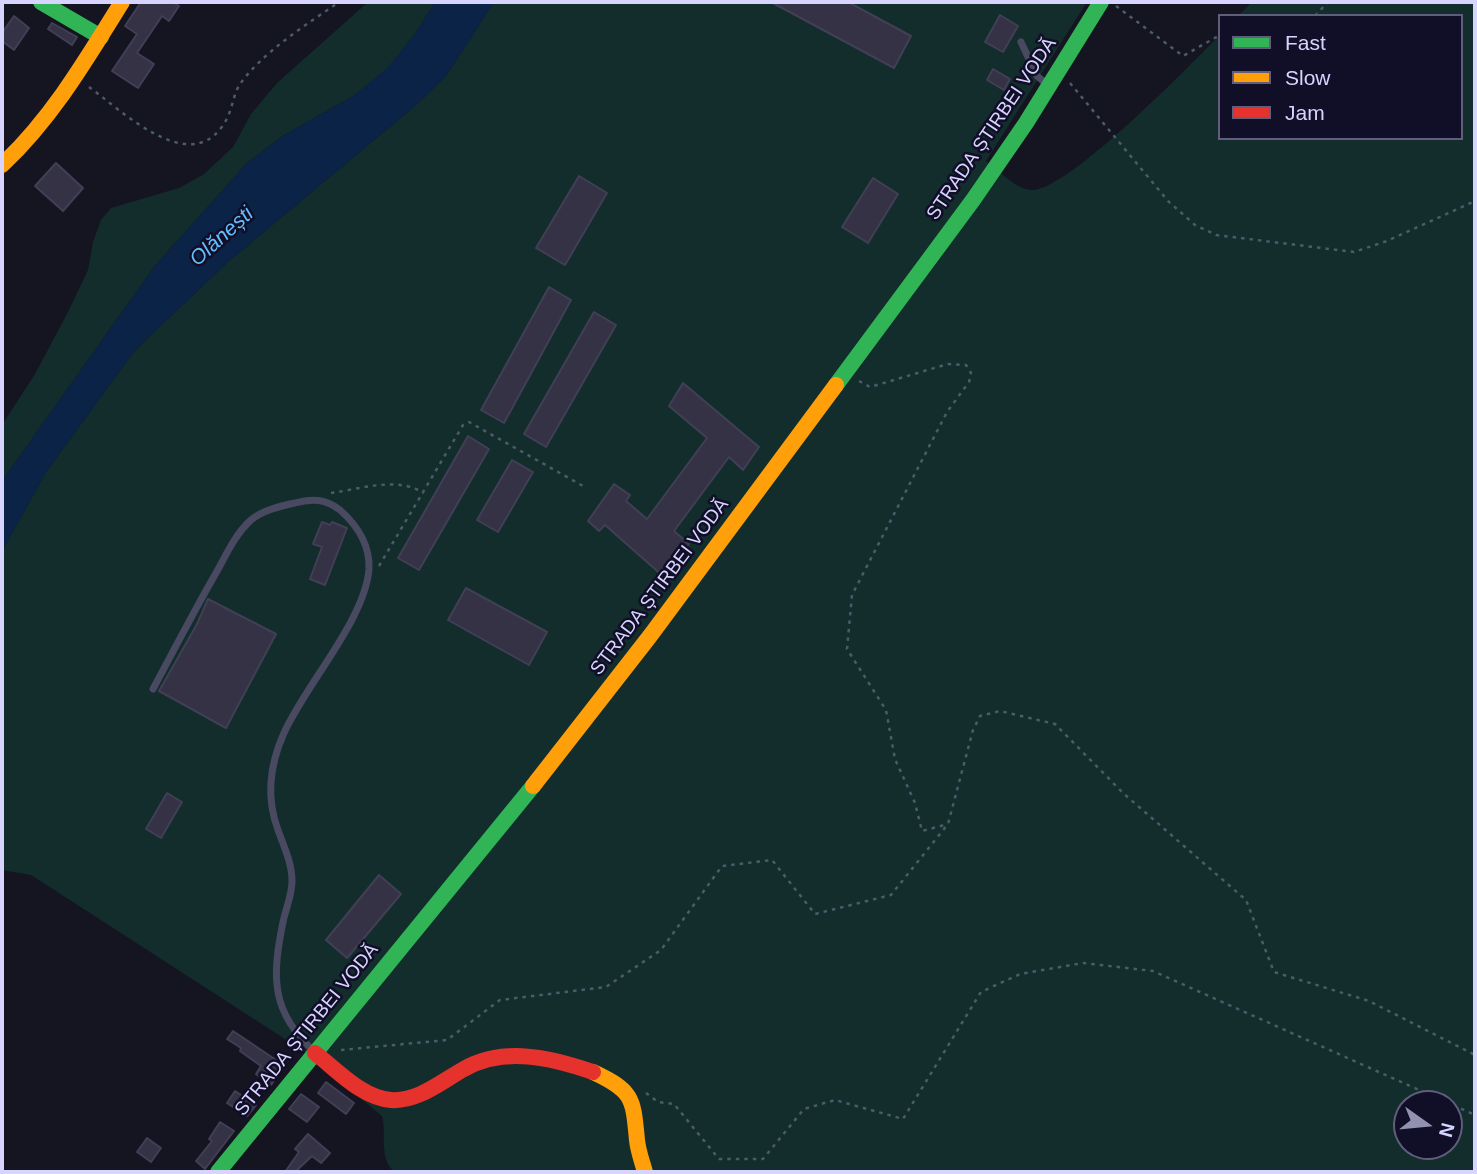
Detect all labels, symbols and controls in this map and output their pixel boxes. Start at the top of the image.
legend [1218,14,1463,140]
text: Fast [1285,31,1326,54]
street label: STRADA ȘTIRBEI VODĂ [922,33,1062,225]
text: Slow [1285,66,1331,89]
text: Jam [1285,101,1325,124]
water label: Olănești [185,202,259,272]
street label: STRADA ȘTIRBEI VODĂ [586,494,734,680]
street label: STRADA ȘTIRBEI VODĂ [230,939,384,1121]
north arrow [1393,1090,1463,1160]
text: N [1435,1121,1459,1139]

